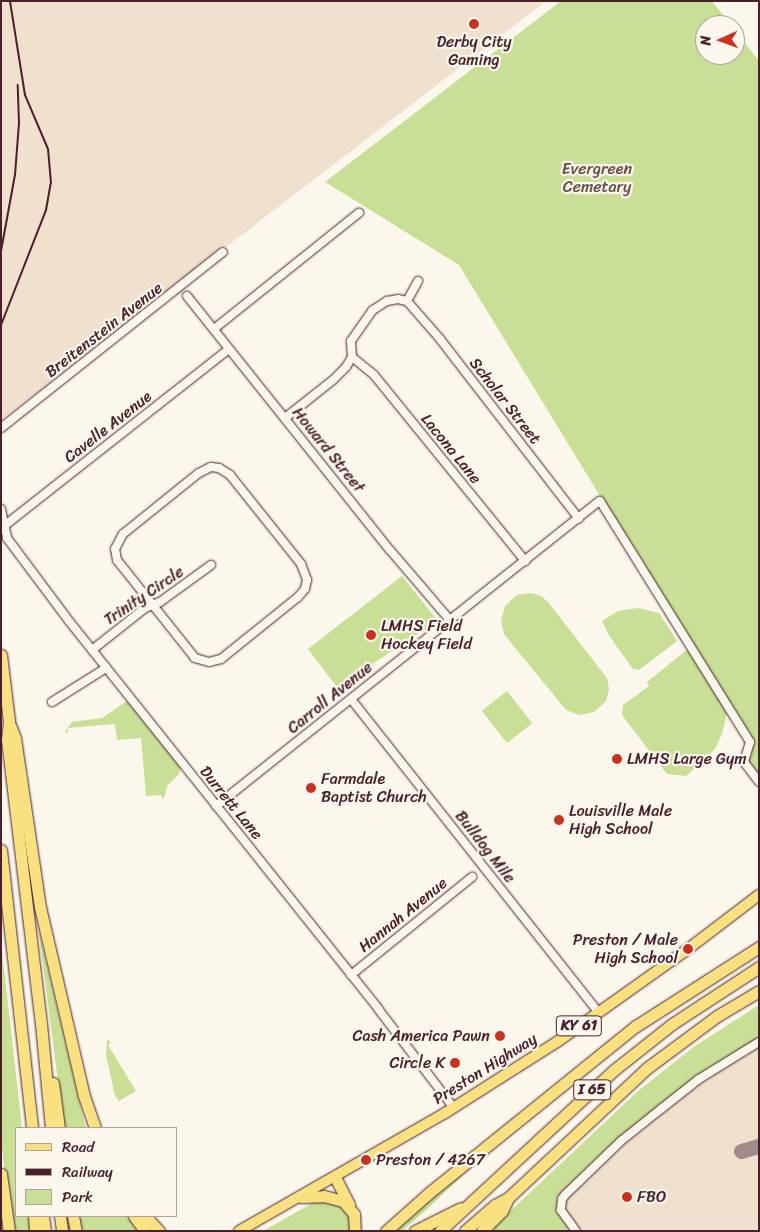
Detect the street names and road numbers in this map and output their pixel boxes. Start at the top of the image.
street label: Breitenstein Avenue [42,278,166,382]
street label: Scholar Street [465,354,545,448]
street label: Cavelle Avenue [60,387,156,467]
street label: Howard Street [288,403,368,497]
street label: Lacona Lane [417,410,485,488]
street label: Trinity Circle [100,562,188,630]
street label: Carroll Avenue [284,658,376,738]
street label: Durrett Lane [195,762,267,844]
street label: Bulldog Mile [451,807,519,887]
street label: Hannah Avenue [355,873,451,957]
road number: KY 61 [555,1014,603,1038]
street label: Preston Highway [430,1029,540,1109]
road number: I 65 [572,1078,612,1102]

